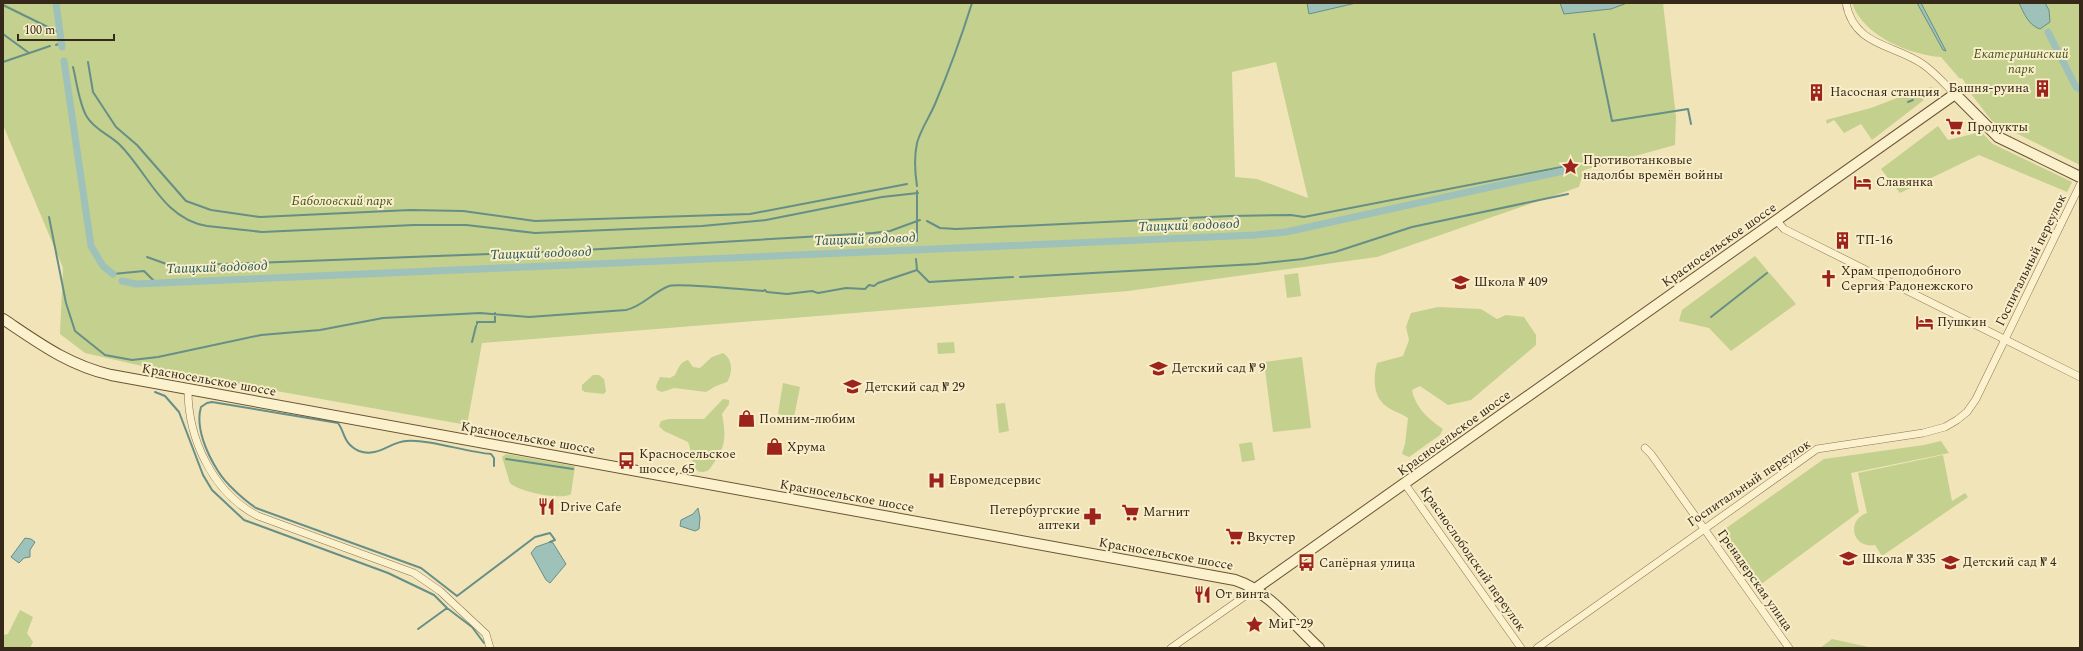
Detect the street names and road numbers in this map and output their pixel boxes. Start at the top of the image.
street label: Госпитальный переулок [1990,190,2072,330]
street label: Красносельское шоссе [1657,198,1781,292]
street label: Красносельское шоссе [140,358,278,402]
street label: Красносельское шоссе [1393,385,1515,481]
street label: Красносельское шоссе [459,416,597,460]
street label: Госпитальный переулок [1683,434,1815,532]
street label: Красносельское шоссе [778,474,916,518]
street label: Краснослободский переулок [1415,482,1531,636]
street label: Гренадерская улица [1712,525,1798,636]
street label: Красносельское шоссе [1097,532,1235,576]

